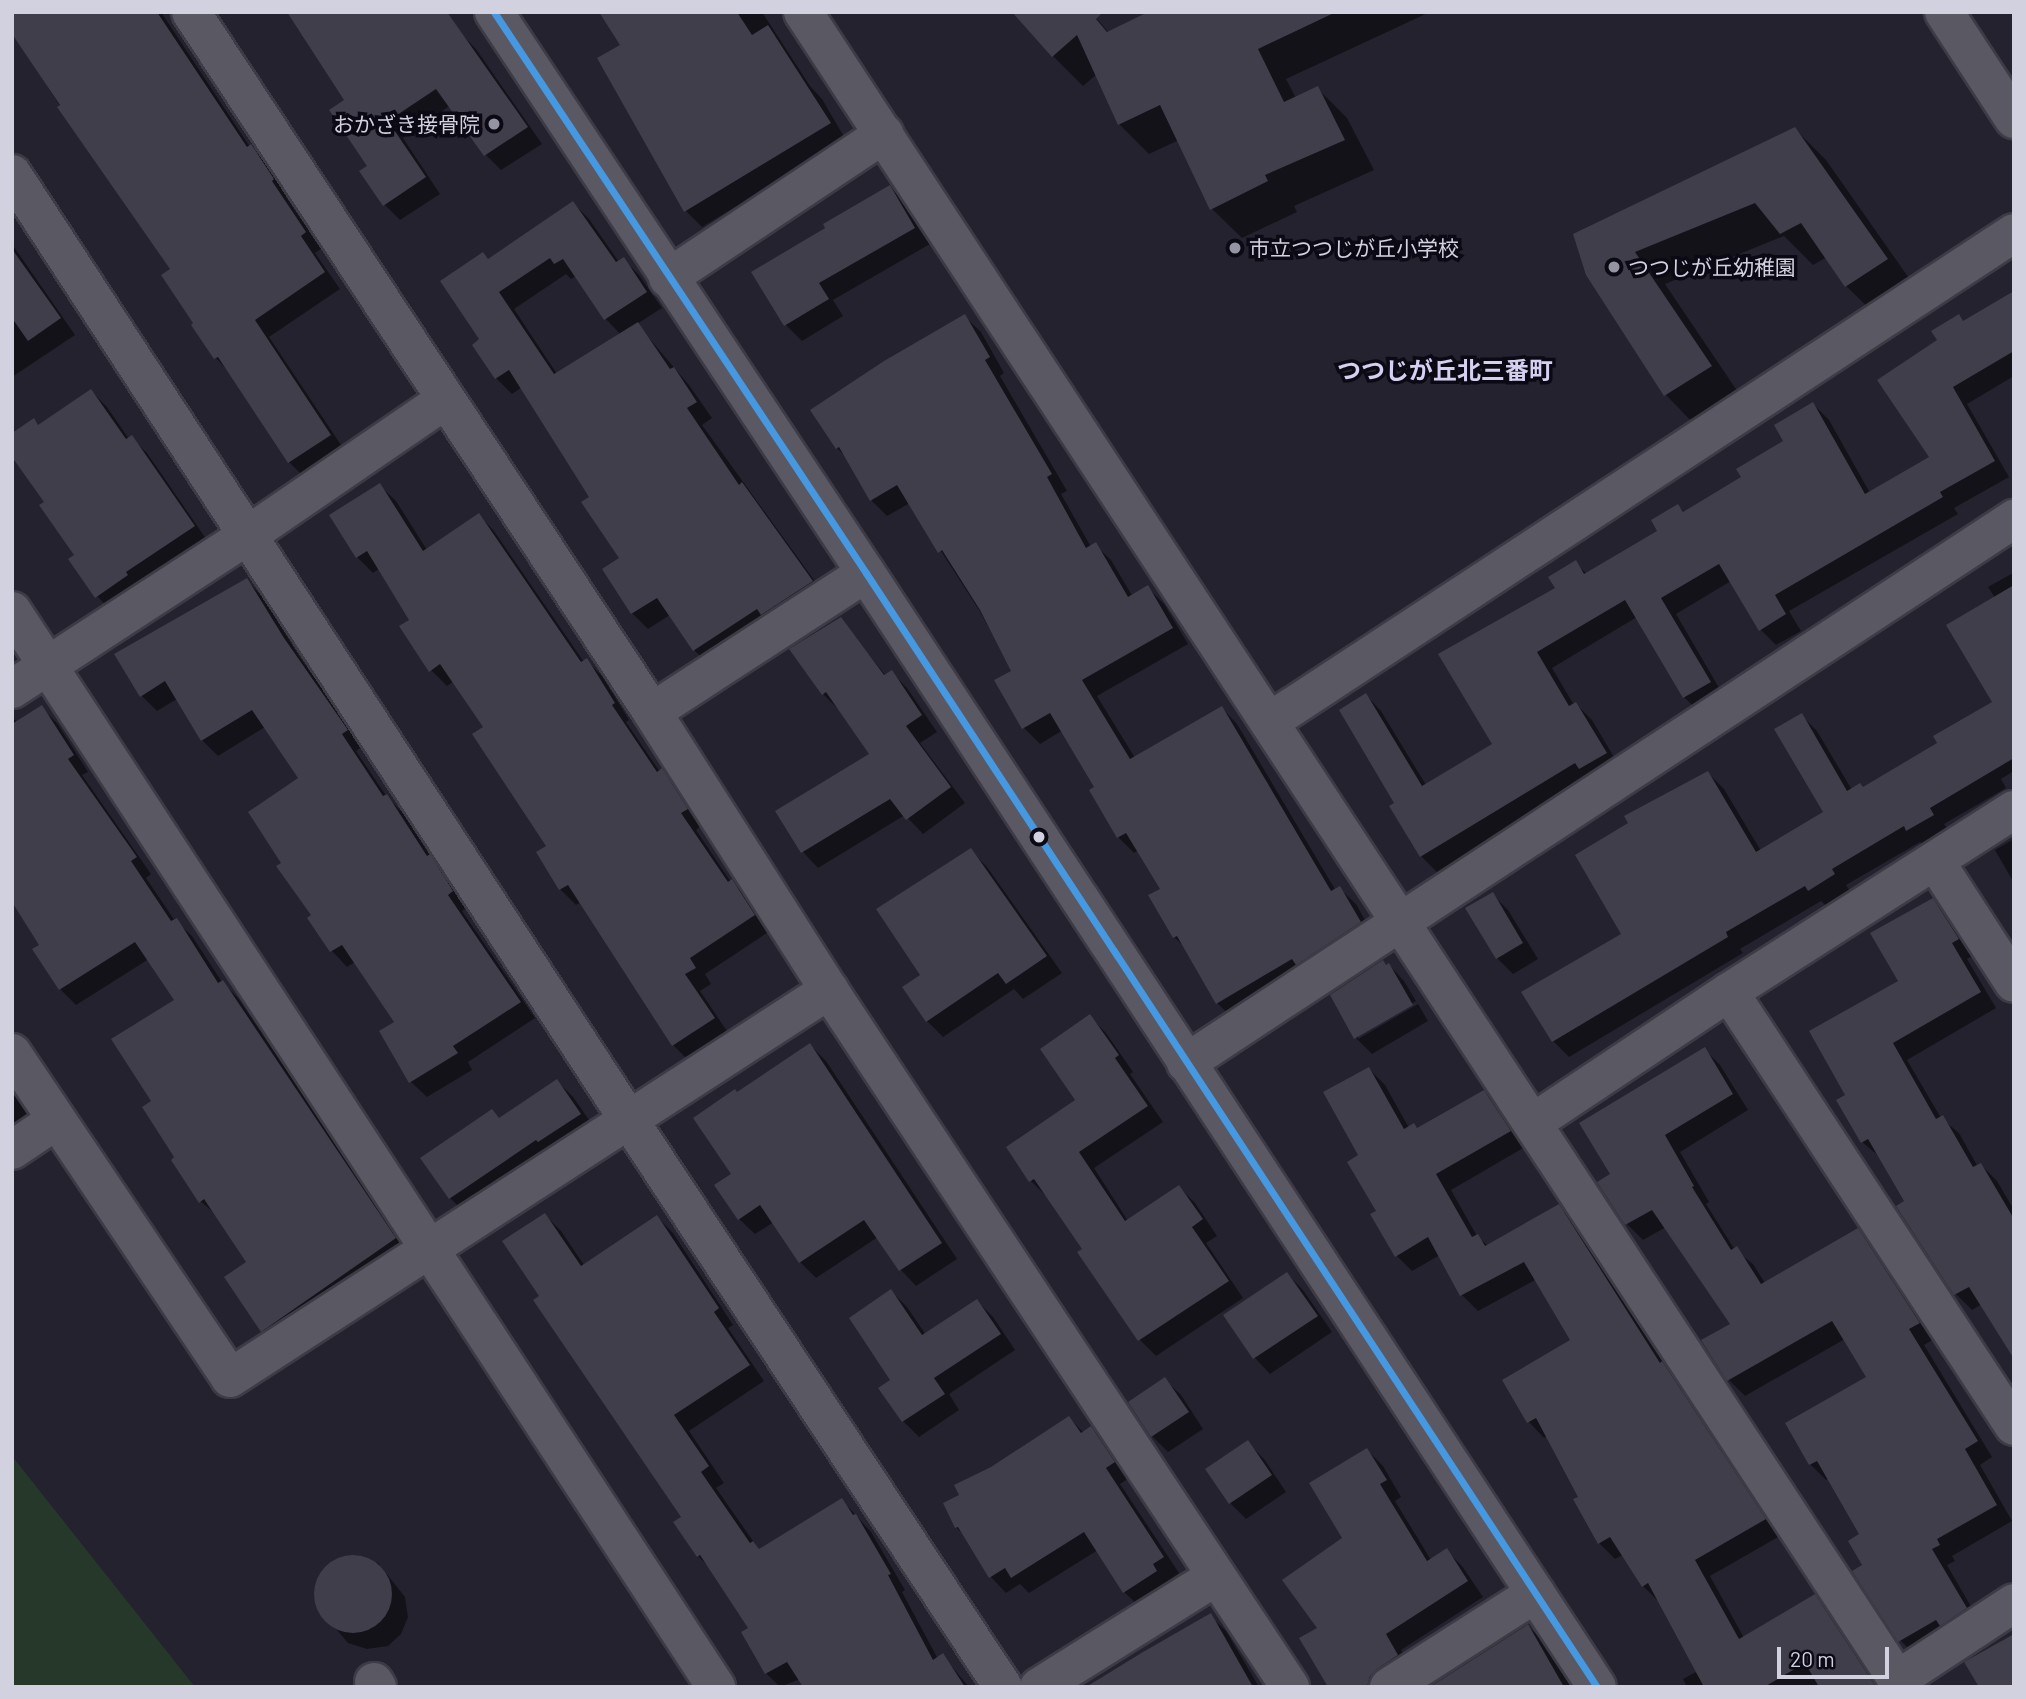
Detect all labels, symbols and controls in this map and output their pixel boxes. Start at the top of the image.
place label: おかざき接骨院 [333,111,480,137]
marker: おかざき接骨院 [486,116,502,132]
place label: 市立つつじが丘小学校 [1249,235,1459,261]
marker: 市立つつじが丘小学校 [1227,240,1243,256]
place label: つつじが丘幼稚園 [1628,254,1796,280]
marker: つつじが丘幼稚園 [1606,259,1622,275]
district label: つつじが丘北三番町 [1337,356,1553,384]
unlabelled marker [1032,830,1046,844]
scale bar [1781,1632,1893,1676]
text: 20 m [1790,1646,1835,1671]

